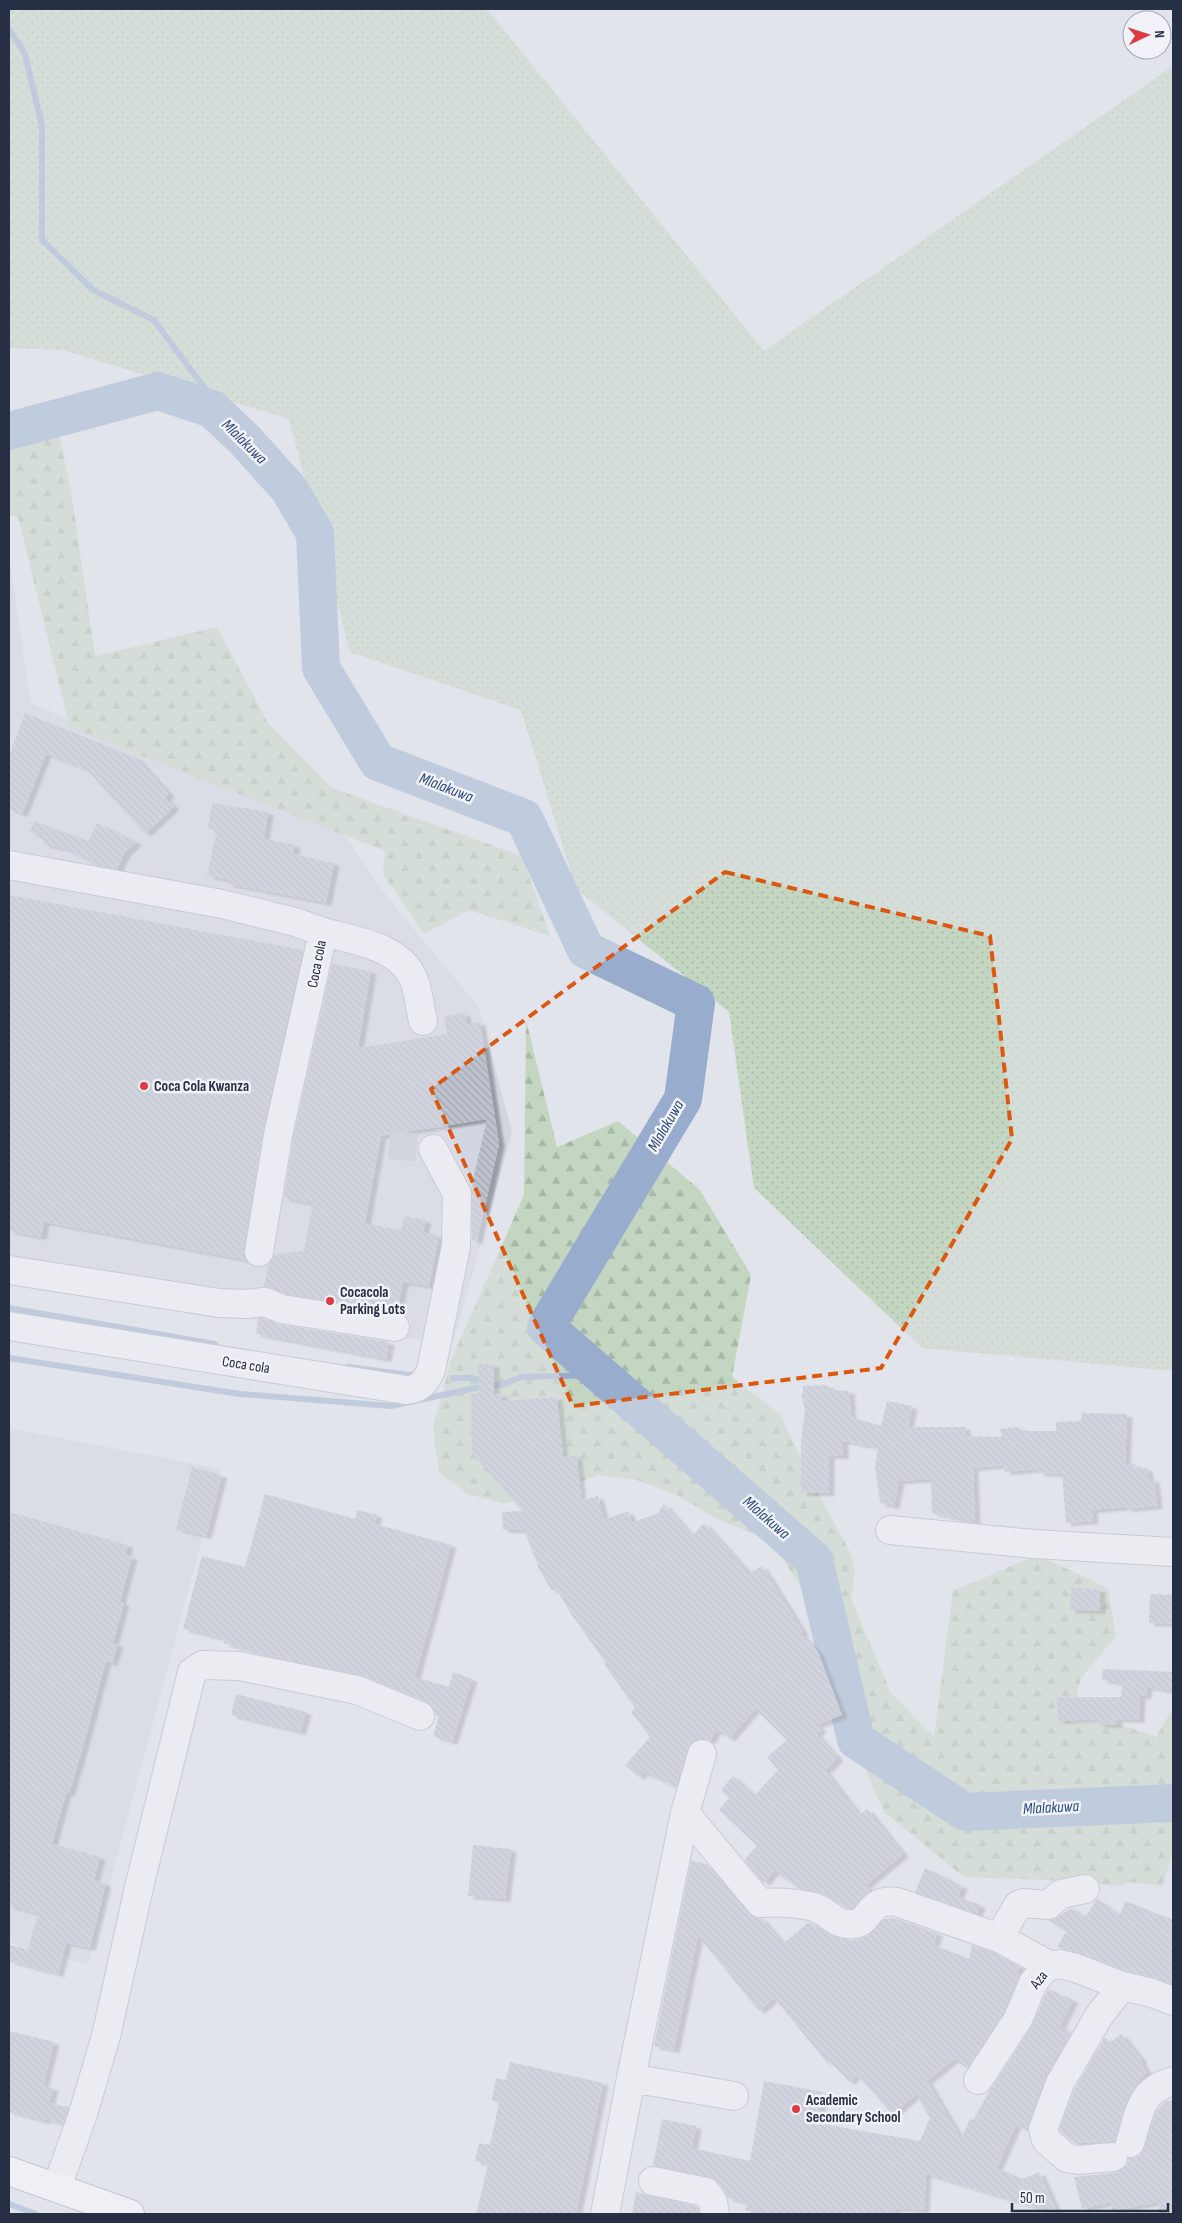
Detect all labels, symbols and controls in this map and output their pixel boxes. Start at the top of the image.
north arrow [1122,10,1172,60]
text: N [1151,30,1168,38]
water label: Mlalakuwa [218,416,271,469]
water label: Mlalakuwa [416,769,476,807]
street label: Coca cola [303,938,331,989]
place label: Coca Cola Kwanza [154,1077,249,1096]
marker: Coca Cola Kwanza [138,1080,150,1092]
water label: Mlalakuwa [644,1097,688,1155]
place label: Cocacola Parking Lots [340,1283,405,1319]
marker: Cocacola Parking Lots [324,1295,336,1307]
street label: Coca cola [221,1352,271,1378]
water label: Mlalakuwa [739,1492,794,1544]
water label: Mlalakuwa [1023,1797,1080,1819]
street label: Aza [1025,1967,1052,1994]
place label: Academic Secondary School [805,2091,901,2127]
marker: Academic Secondary School [790,2103,802,2115]
scale bar [1012,2180,1168,2212]
text: 50 m [1020,2189,1045,2208]

